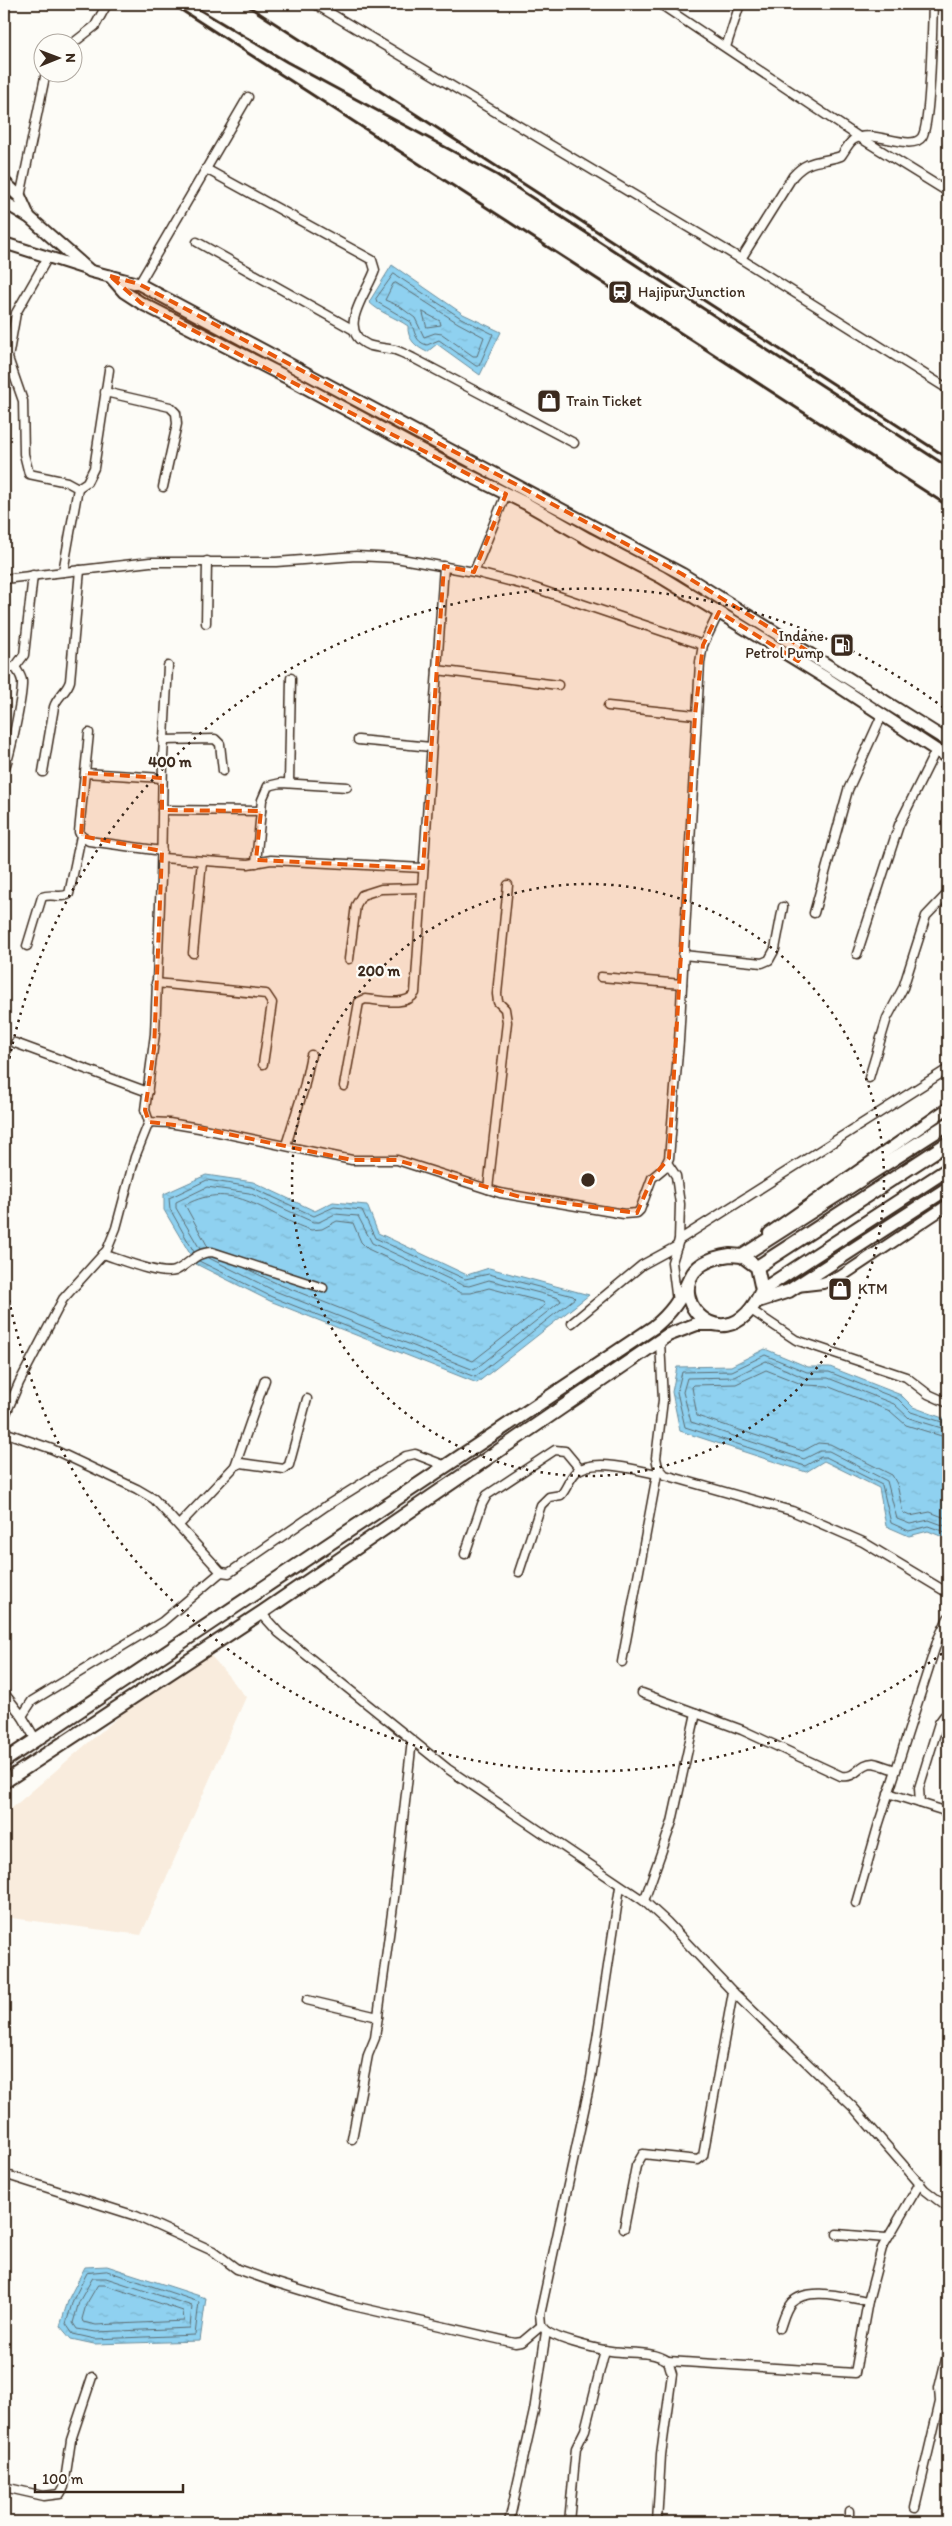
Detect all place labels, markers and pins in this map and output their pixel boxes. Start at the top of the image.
station icon: Hajipur Junction [607,279,633,305]
place label: Hajipur Junction [638,283,746,301]
shop icon: Train Ticket [536,388,562,414]
place label: Train Ticket [566,392,642,410]
place label: Indane Petrol Pump [745,627,824,662]
fuel station icon: Indane Petrol Pump [829,632,855,658]
centre of rings [579,1171,597,1189]
shop icon: KTM [827,1276,853,1302]
place label: KTM [858,1280,888,1298]

